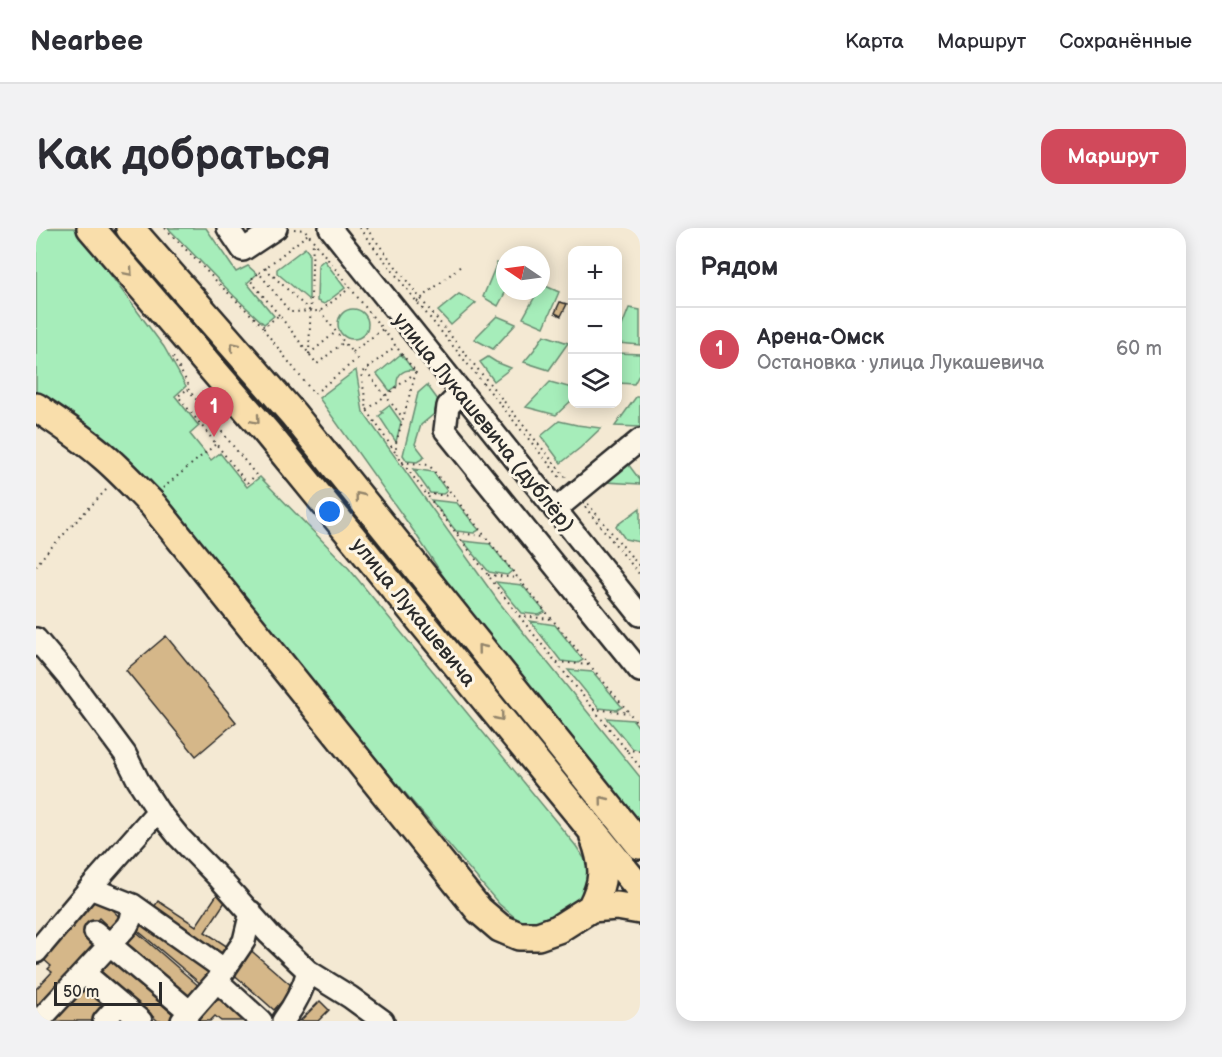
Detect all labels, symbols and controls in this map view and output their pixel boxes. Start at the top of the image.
text: Nearbee [30,25,143,58]
text: Карта [845,29,904,54]
text: Маршрут [937,29,1026,54]
text: Сохранённые [1059,29,1192,54]
button: Маршрут [1041,129,1186,184]
text: Как добраться [36,131,331,182]
north arrow [496,246,550,300]
map controls [568,246,622,408]
button: + [568,246,622,300]
text: Рядом [700,252,778,283]
one-way arrow [122,265,133,276]
button: − [568,300,622,354]
street label: улица Лукашевича (дублёр) [388,308,580,537]
text: Арена-Омск [757,324,884,351]
text: 1 [715,337,724,361]
text: 60 m [1116,337,1162,361]
one-way arrow [230,343,241,353]
text: Остановка · улица Лукашевича [757,351,1044,375]
button: layers [568,354,622,408]
pin: 1 [194,388,234,437]
one-way arrow [249,413,260,424]
one-way arrow [355,492,366,503]
your location [315,497,344,526]
street label: улица Лукашевича [346,533,482,692]
one-way arrow [477,644,488,655]
one-way arrow [492,710,503,721]
one-way arrow [600,796,611,807]
scale bar [54,979,162,1006]
text: 50 m [63,983,99,1002]

